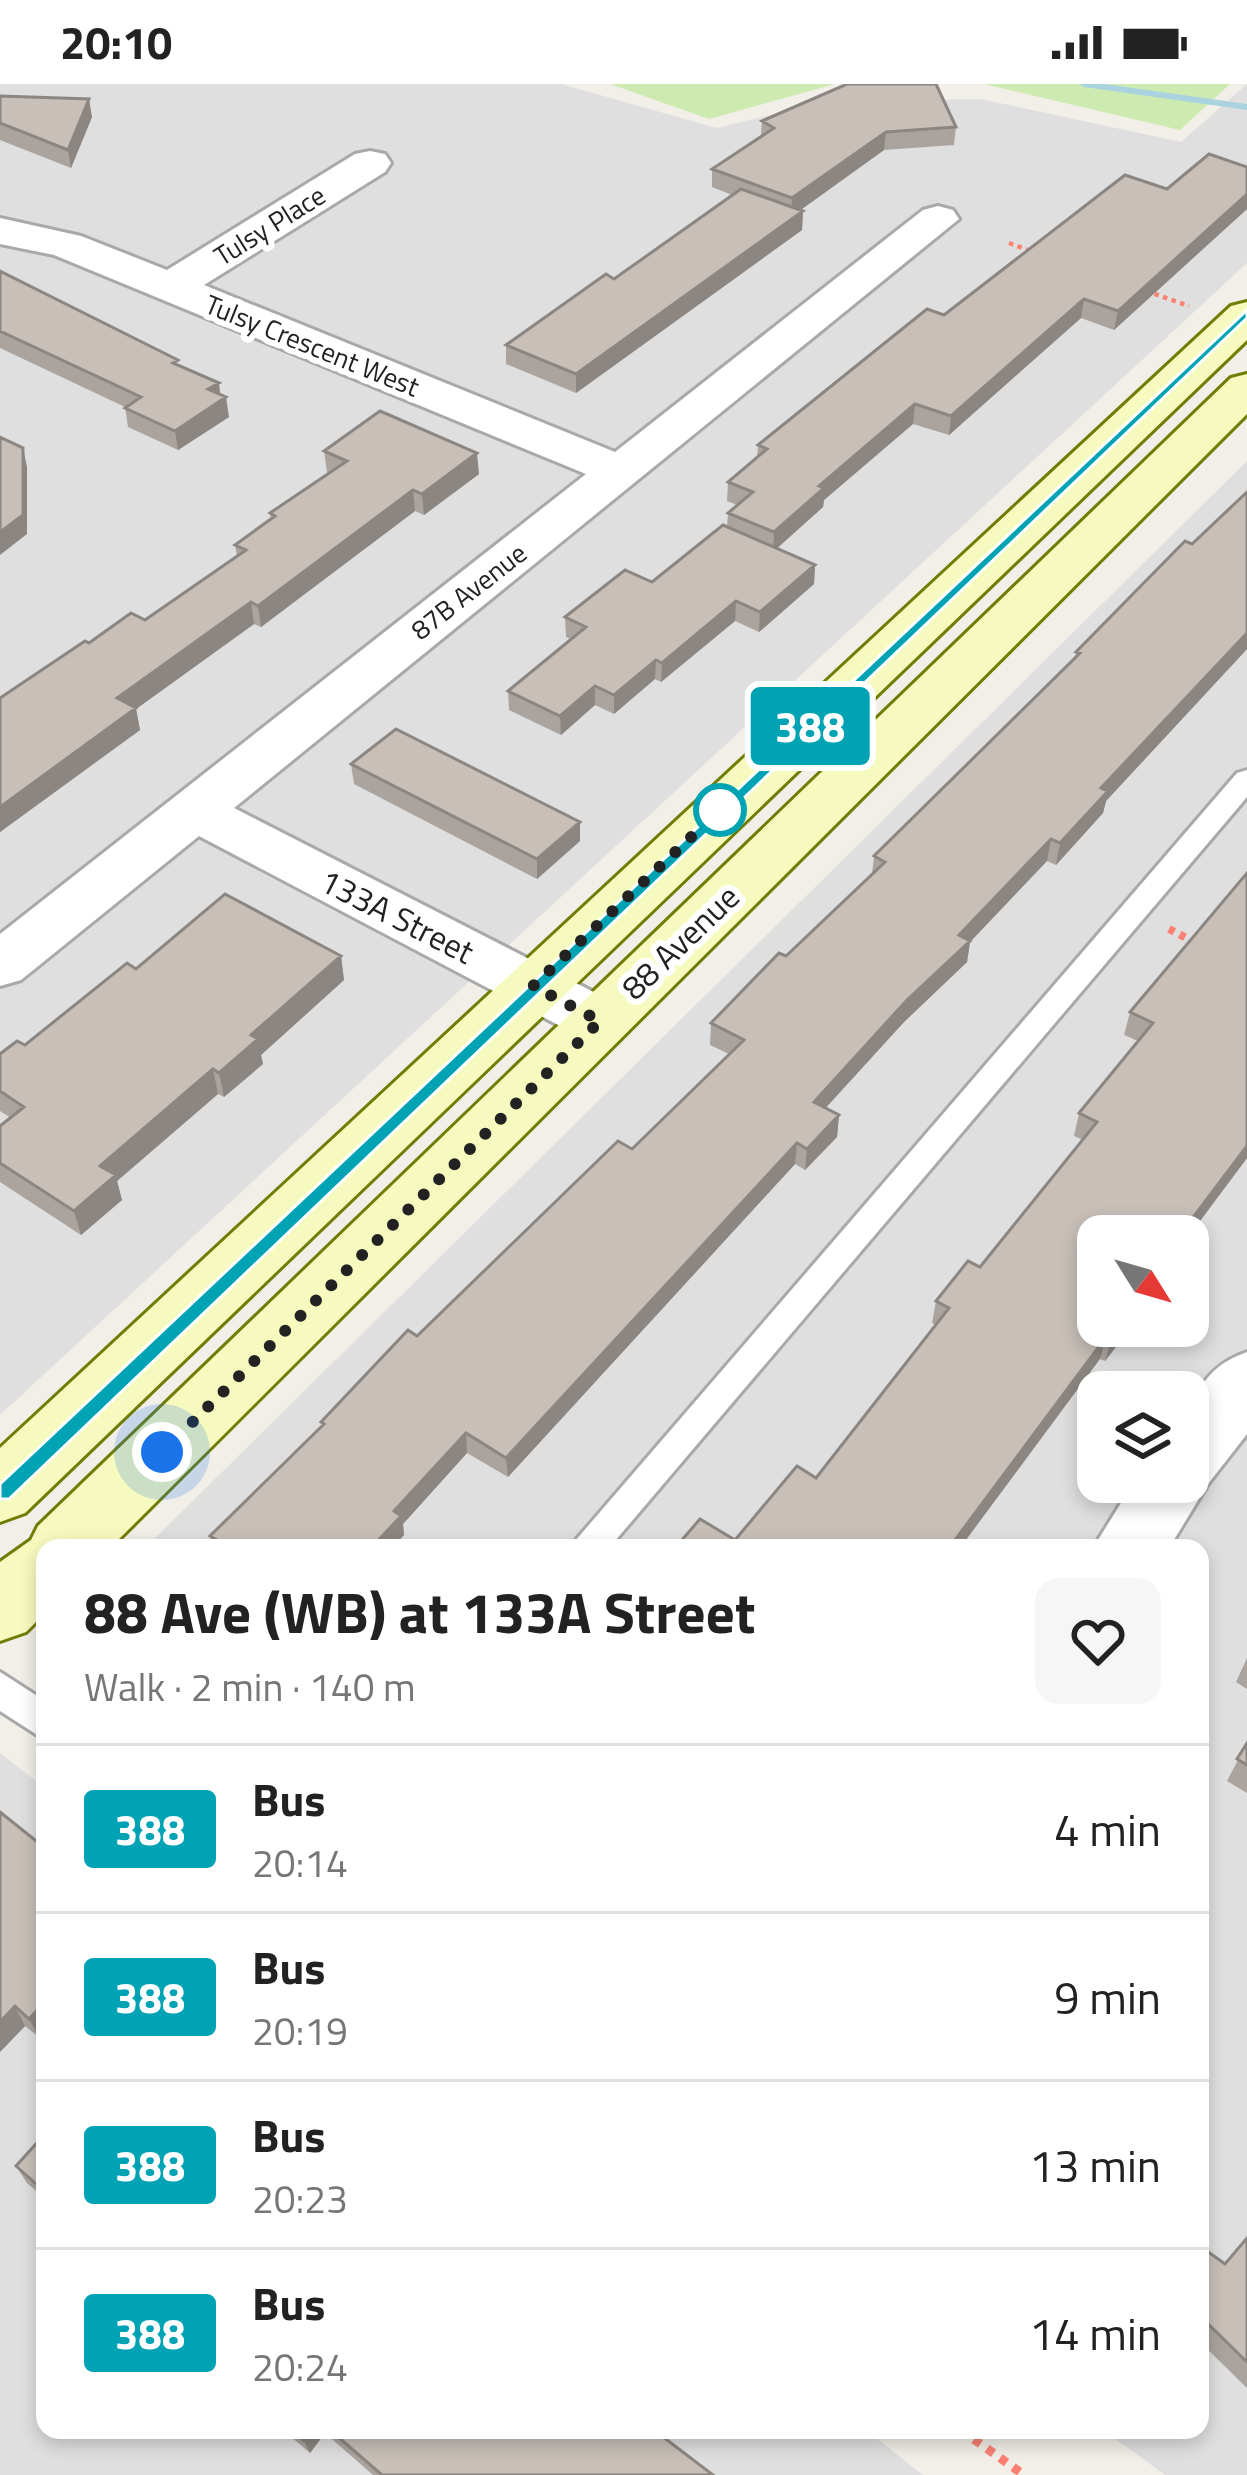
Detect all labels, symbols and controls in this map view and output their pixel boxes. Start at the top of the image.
text: 20:10 [60,8,172,76]
street label: Tulsy Place [205,174,333,275]
street label: Tulsy Crescent West [199,283,426,406]
street label: 87B Avenue [401,532,535,649]
line badge: 388 [741,687,879,765]
text: 388 [775,694,845,758]
unlabelled marker [695,785,745,835]
street label: 133A Street [311,856,483,976]
street label: 88 Avenue [610,873,750,1011]
north arrow [1077,1215,1209,1347]
map controls [1077,1215,1209,1503]
button: layers [1077,1371,1209,1503]
your location [132,1422,192,1482]
text: 88 Ave (WB) at 133A Street [84,1568,755,1655]
button: heart [1035,1578,1161,1704]
text: Walk · 2 min · 140 m [84,1657,416,1716]
text: Bus [252,1765,326,1833]
text: 4 min [1054,1795,1161,1863]
text: 388 [115,1797,185,1861]
text: 20:14 [252,1833,348,1892]
text: Bus [252,1933,326,2001]
text: 9 min [1054,1963,1161,2031]
text: 388 [115,1965,185,2029]
text: 20:19 [252,2001,348,2060]
text: Bus [252,2101,326,2169]
text: 13 min [1029,2131,1161,2199]
text: 388 [115,2133,185,2197]
text: 20:23 [252,2169,348,2228]
text: Bus [252,2269,326,2337]
text: 14 min [1029,2299,1161,2367]
text: 388 [115,2301,185,2365]
text: 20:24 [252,2337,348,2396]

